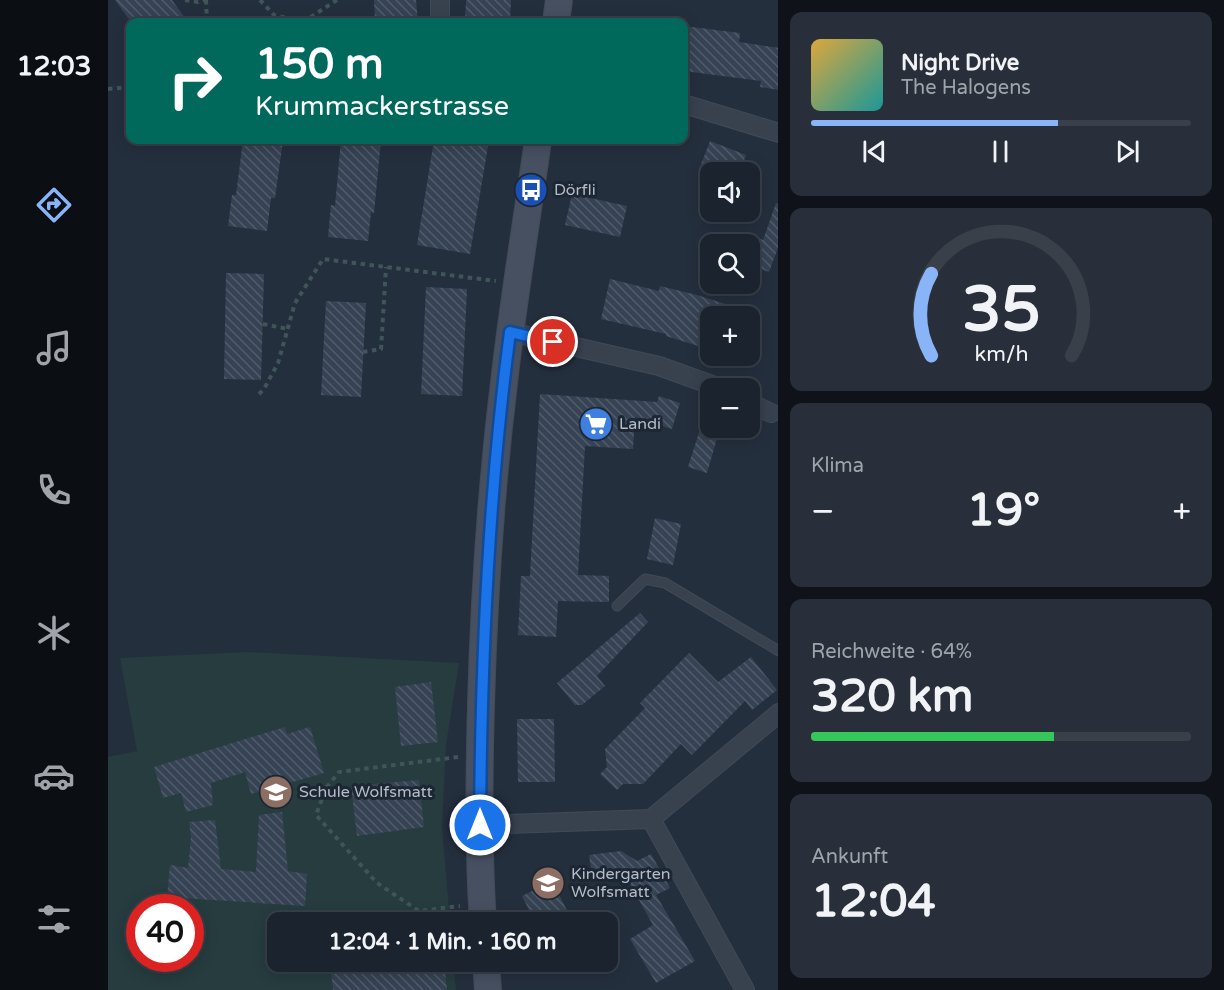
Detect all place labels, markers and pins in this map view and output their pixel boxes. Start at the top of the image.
bus stop icon: Dörfli [513,172,549,208]
place label: Dörfli [554,180,596,200]
pin [527,316,578,367]
supermarket icon: Landi [578,406,614,442]
place label: Landi [619,414,661,434]
school or university icon: Schule Wolfsmatt [258,774,294,810]
place label: Schule Wolfsmatt [299,782,433,802]
place label: Kindergarten Wolfsmatt [571,864,671,902]
school or university icon: Kindergarten Wolfsmatt [530,865,566,901]

